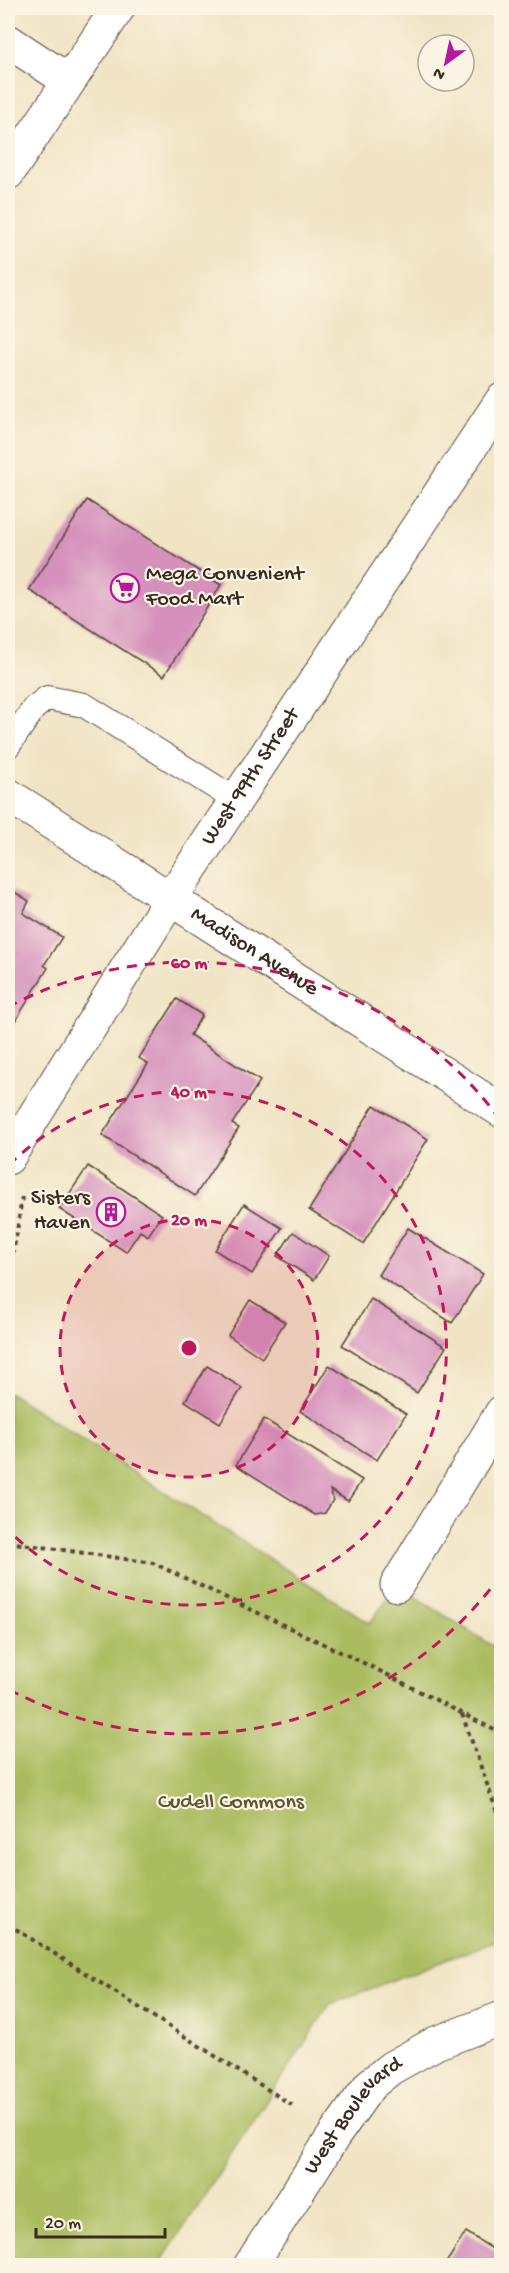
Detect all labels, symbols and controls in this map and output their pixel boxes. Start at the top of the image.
north arrow [416,33,476,93]
text: N [430,62,449,83]
place label: Mega Convenient Food Mart [145,562,305,613]
supermarket icon: Mega Convenient Food Mart [109,572,141,604]
street label: West 99th Street [196,702,307,851]
street label: Madison Avenue [185,902,323,1003]
text: 60 m [171,954,207,975]
text: 40 m [170,1083,207,1104]
place label: Sisters Haven [31,1186,91,1237]
building icon: Sisters Haven [95,1196,127,1228]
text: 20 m [171,1211,207,1232]
centre of rings [179,1338,199,1358]
park label: Cudell Commons [158,1790,305,1816]
street label: West Boulevard [299,2050,409,2180]
scale bar [36,2201,165,2239]
text: 20 m [45,2214,81,2235]

